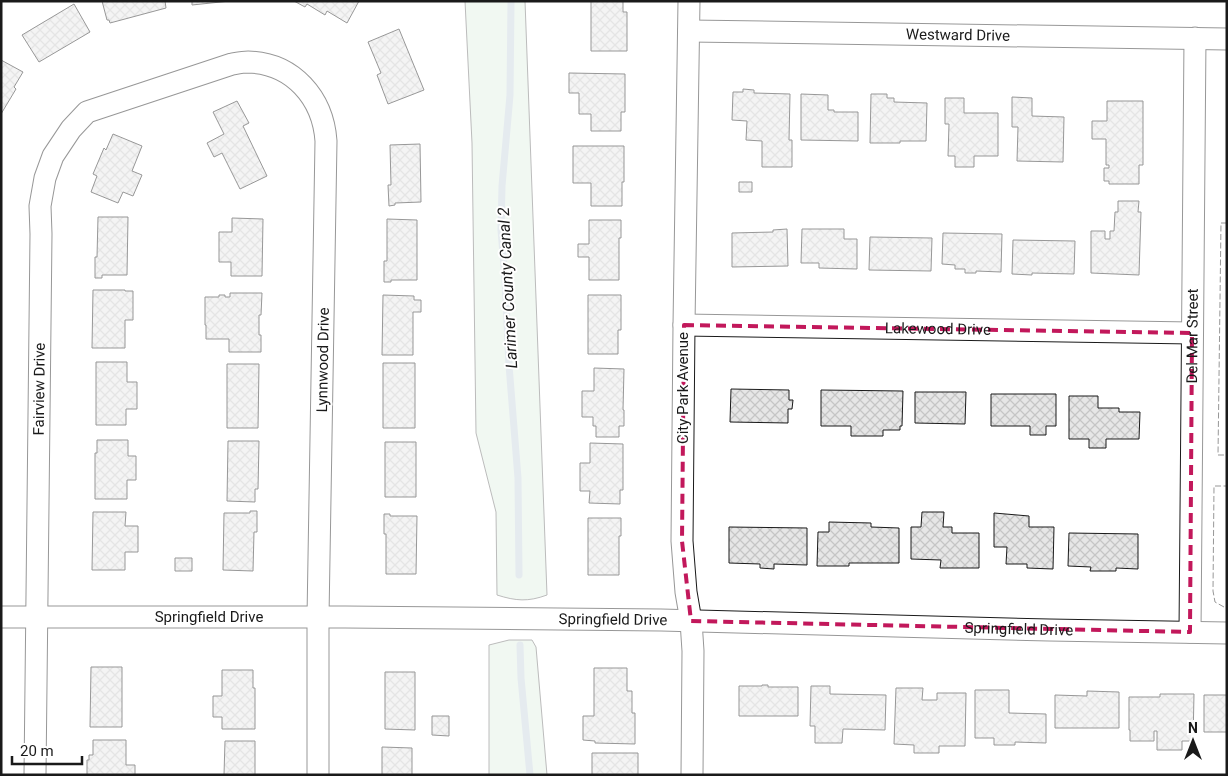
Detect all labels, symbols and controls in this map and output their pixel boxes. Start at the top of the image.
street label: Westward Drive [906,25,1010,45]
water label: Larimer County Canal 2 [494,207,521,369]
street label: Del Mar Street [1183,288,1202,384]
street label: Lynnwood Drive [313,307,333,413]
street label: Lakewood Drive [885,319,991,339]
street label: City Park Avenue [674,332,692,444]
street label: Fairview Drive [30,343,49,435]
street label: Springfield Drive [155,608,263,626]
street label: Springfield Drive [559,610,668,629]
street label: Springfield Drive [964,619,1073,639]
north arrow [1168,716,1218,766]
text: N [1188,720,1198,736]
scale bar [12,734,82,766]
text: 20 m [20,742,54,760]

